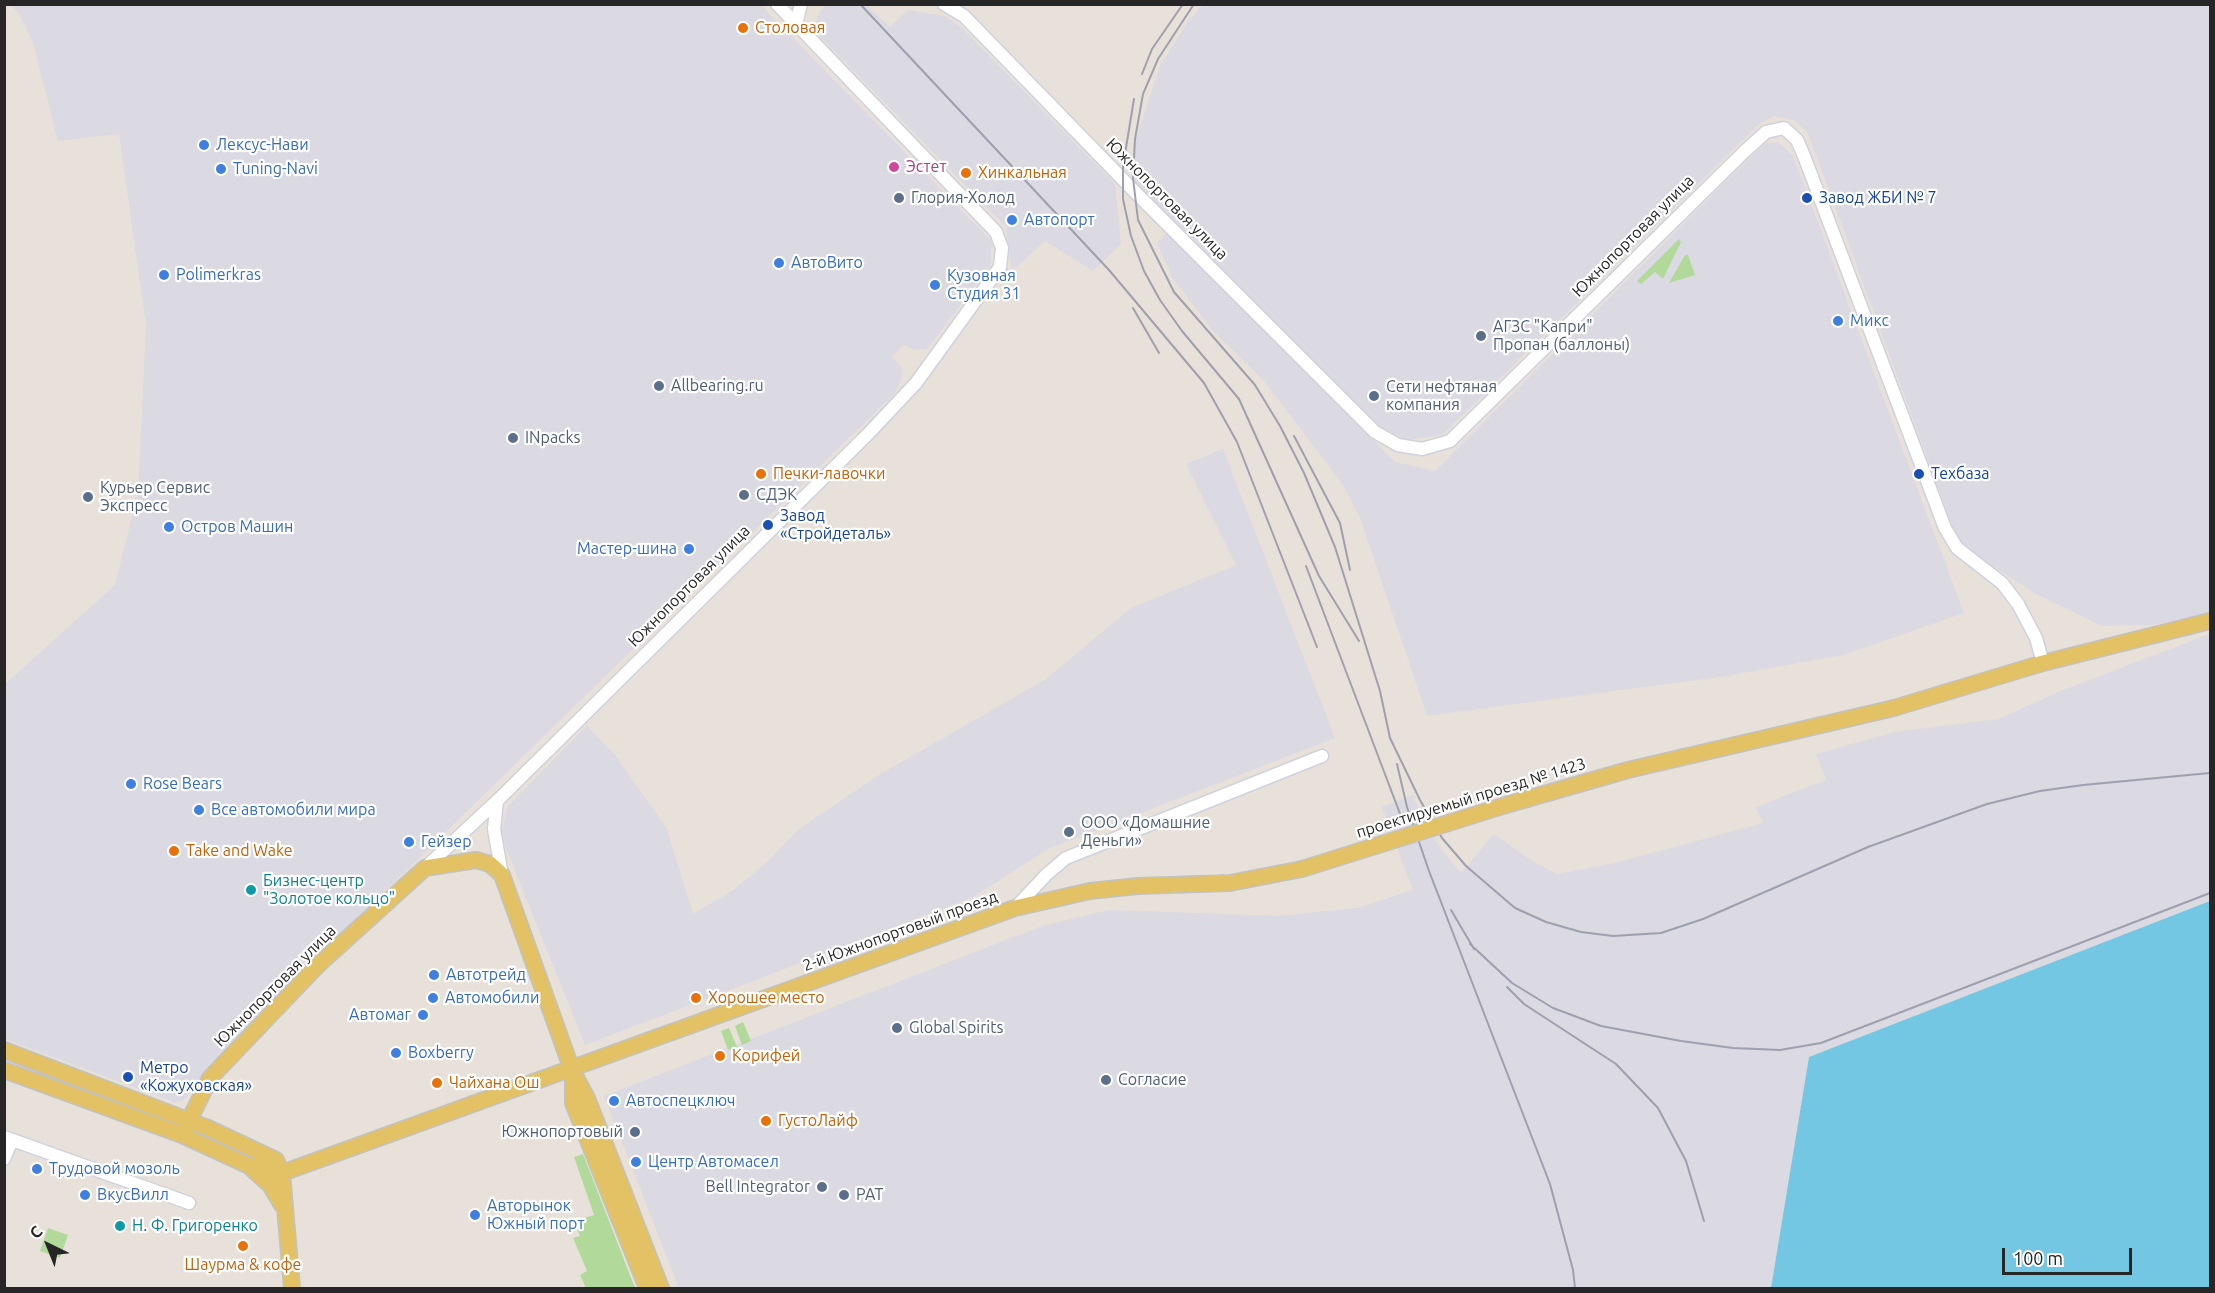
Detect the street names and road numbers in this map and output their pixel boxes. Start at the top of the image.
street label: Южнопортовая улица [1102,134,1232,264]
street label: Южнопортовая улица [1568,171,1698,301]
street label: Южнопортовая улица [624,521,754,651]
street label: проектируемый проезд № 1423 [1354,754,1588,842]
street label: 2-й Южнопортовый проезд [800,887,1000,975]
street label: Южнопортовая улица [210,921,340,1051]

